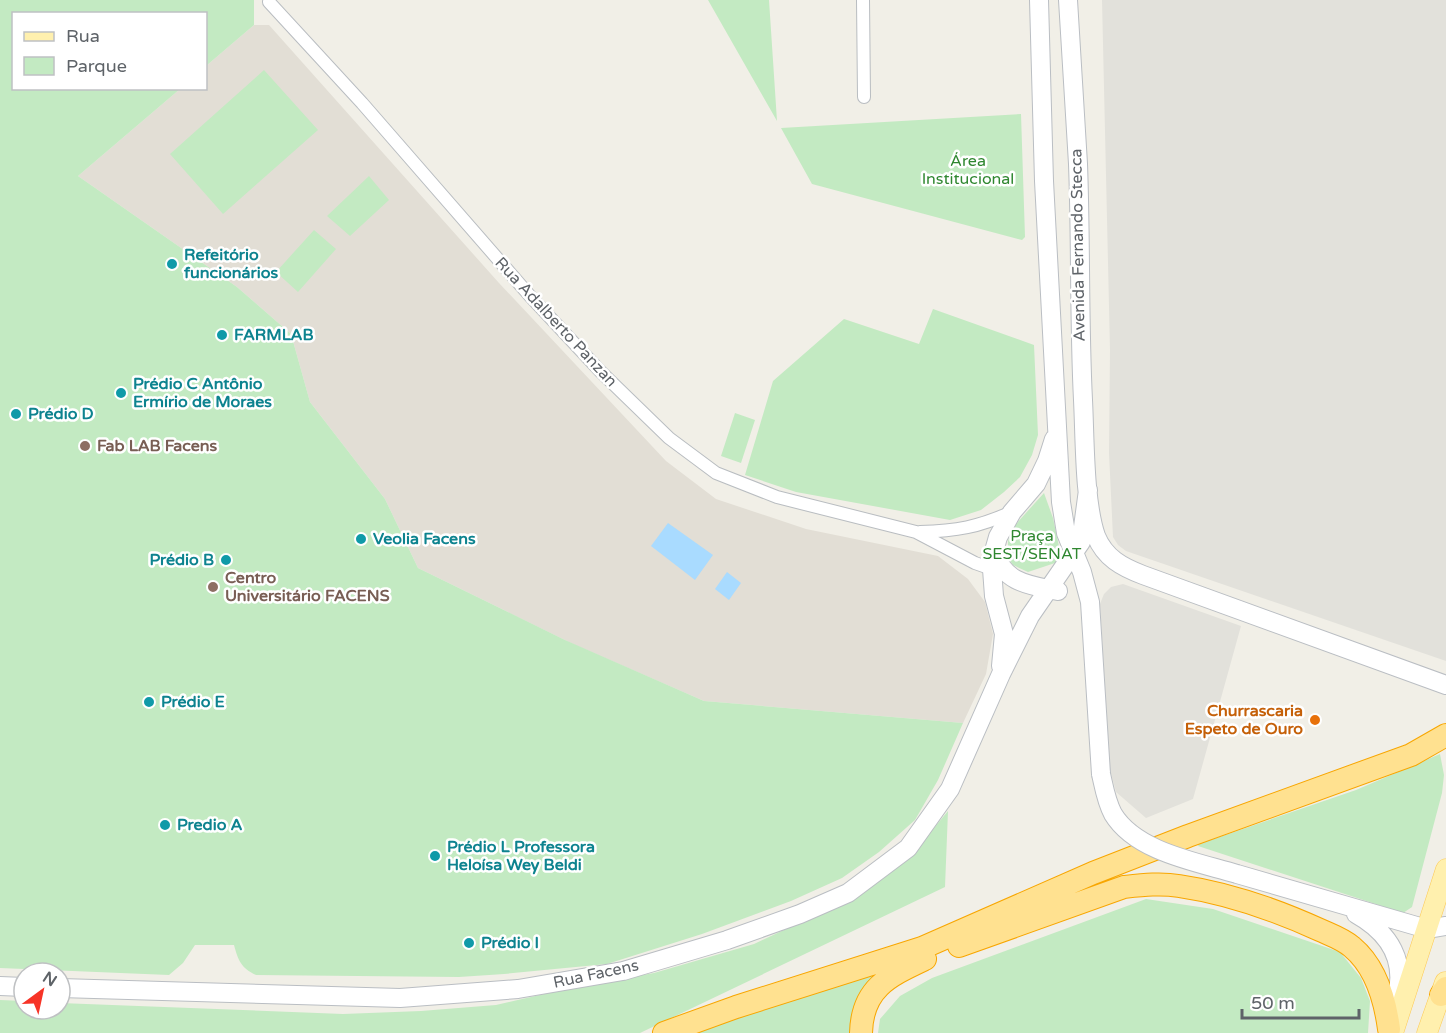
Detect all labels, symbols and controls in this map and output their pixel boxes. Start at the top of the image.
legend [12,12,207,90]
text: Rua [66,25,100,47]
text: Parque [66,55,127,77]
street label: Avenida Fernando Stecca [1066,148,1090,342]
park label: Área Institucional [922,151,1014,189]
place label: Refeitório funcionários [183,245,278,283]
street label: Rua Adalberto Panzan [491,253,621,391]
marker: Refeitório funcionários [165,257,179,271]
place label: FARMLAB [234,325,314,345]
marker: FARMLAB [215,328,229,342]
place label: Prédio C Antônio Ermírio de Moraes [133,374,272,412]
marker: Prédio C Antônio Ermírio de Moraes [114,386,128,400]
place label: Prédio D [28,404,94,424]
marker: Prédio D [9,407,23,421]
place label: Fab LAB Facens [97,436,218,456]
marker: Fab LAB Facens [78,439,92,453]
park label: Praça SEST/SENAT [982,526,1082,564]
place label: Veolia Facens [373,529,476,549]
marker: Veolia Facens [354,532,368,546]
place label: Prédio B [149,550,214,570]
marker: Prédio B [219,553,233,567]
place label: Centro Universitário FACENS [225,568,390,606]
marker: Centro Universitário FACENS [206,580,220,594]
place label: Prédio E [161,692,225,712]
marker: Prédio E [142,695,156,709]
place label: Churrascaria Espeto de Ouro [1185,701,1303,739]
marker: Churrascaria Espeto de Ouro [1308,713,1322,727]
place label: Predio A [177,815,243,835]
marker: Predio A [158,818,172,832]
place label: Prédio L Professora Heloísa Wey Beldi [447,837,595,875]
marker: Prédio L Professora Heloísa Wey Beldi [428,849,442,863]
place label: Prédio I [481,933,539,953]
marker: Prédio I [462,936,476,950]
street label: Rua Facens [551,955,641,993]
north arrow [12,961,72,1021]
text: N [39,967,60,991]
scale bar [1242,982,1359,1020]
text: 50 m [1251,992,1295,1014]

